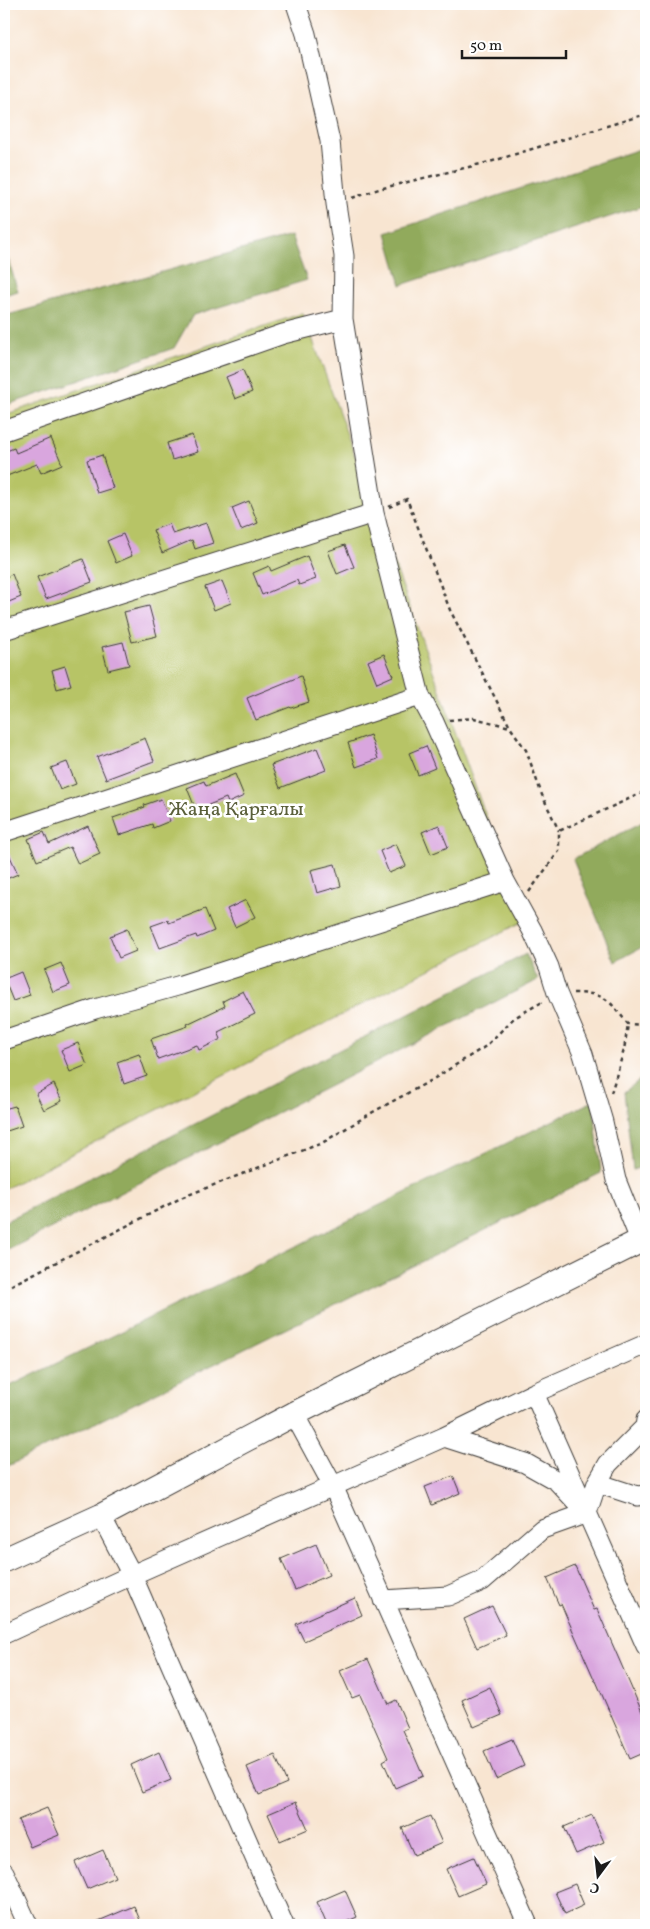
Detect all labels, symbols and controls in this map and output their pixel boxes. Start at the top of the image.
scale bar [462,28,566,60]
text: 50 m [470,36,502,57]
park label: Жаңа Қарғалы [168,796,304,824]
north arrow [572,1852,622,1902]
text: С [588,1877,602,1897]

